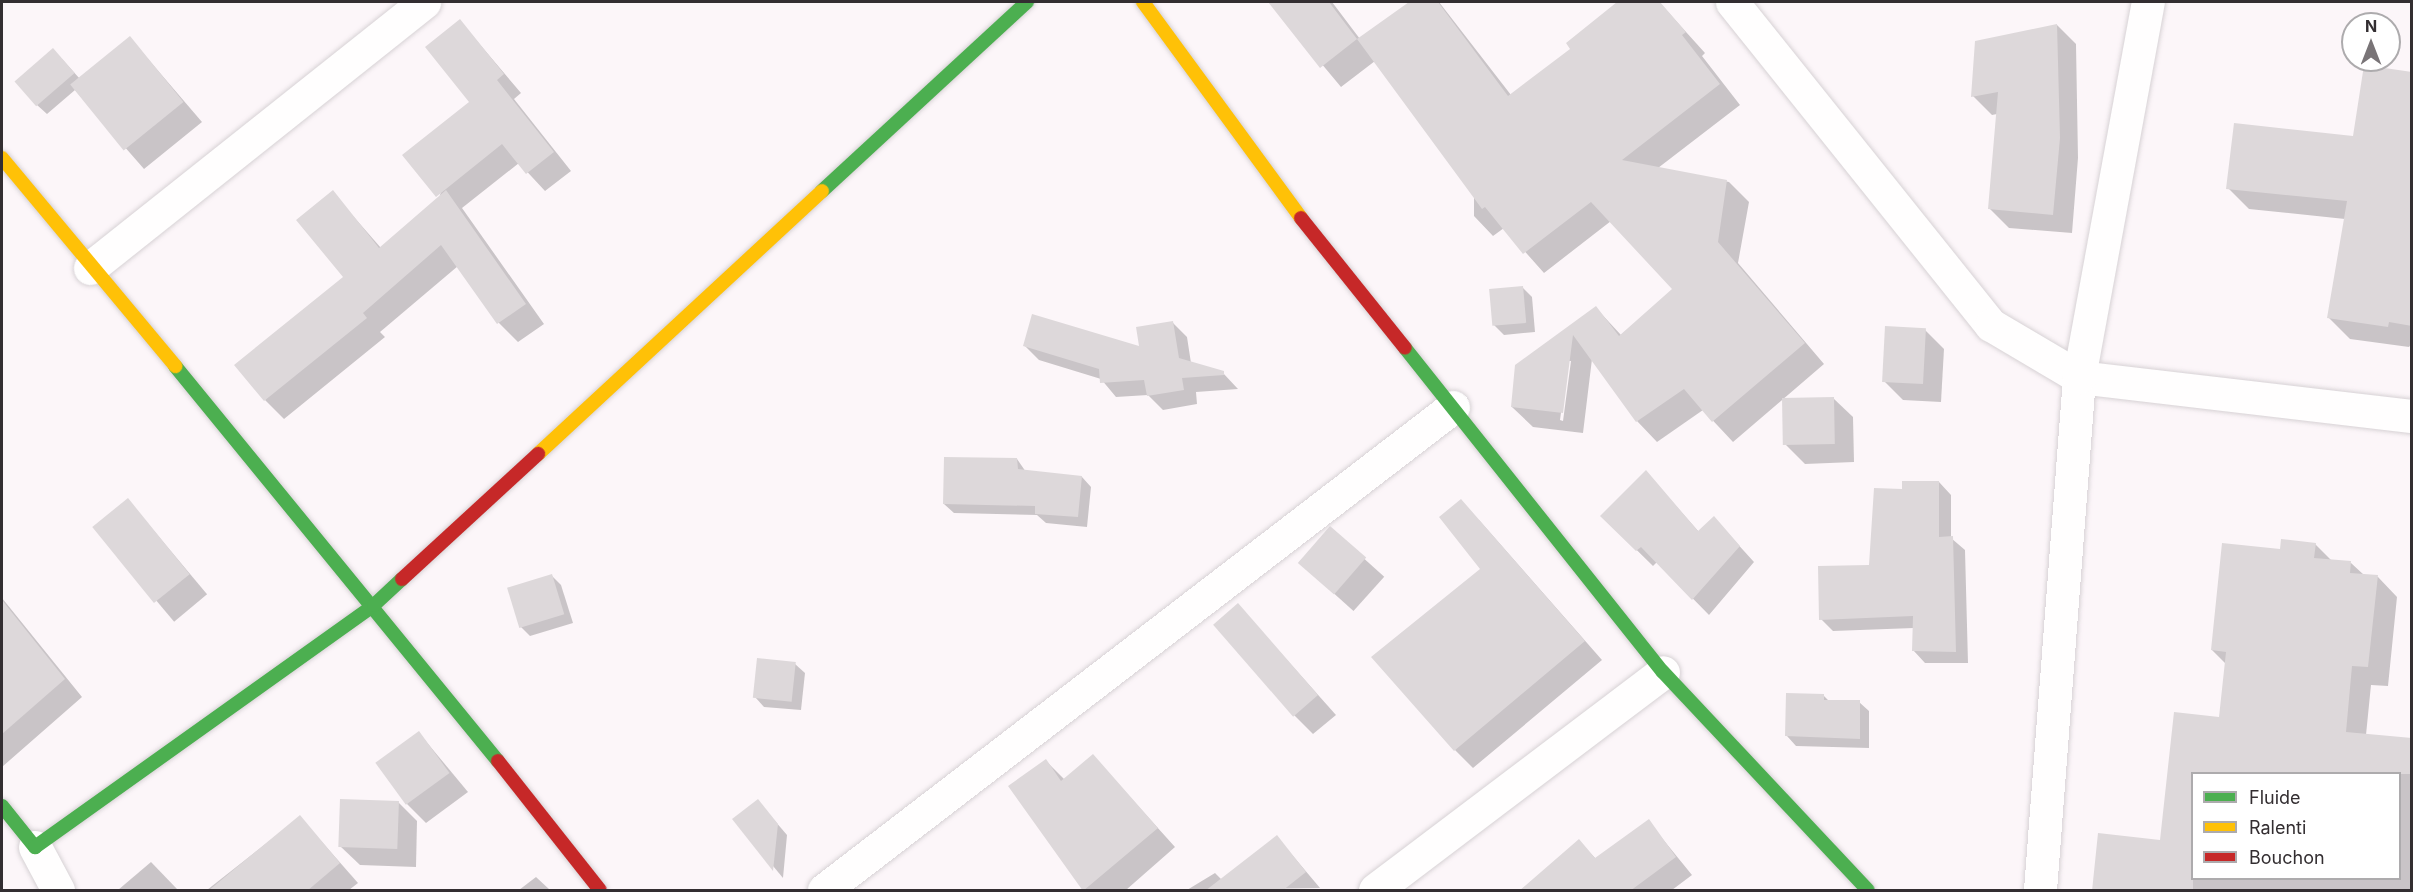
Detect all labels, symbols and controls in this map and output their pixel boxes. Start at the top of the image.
north arrow [2341,12,2401,72]
text: N [2365,16,2377,36]
legend [2191,772,2401,880]
text: Fluide [2249,787,2301,808]
text: Ralenti [2249,817,2306,838]
text: Bouchon [2249,847,2325,868]

